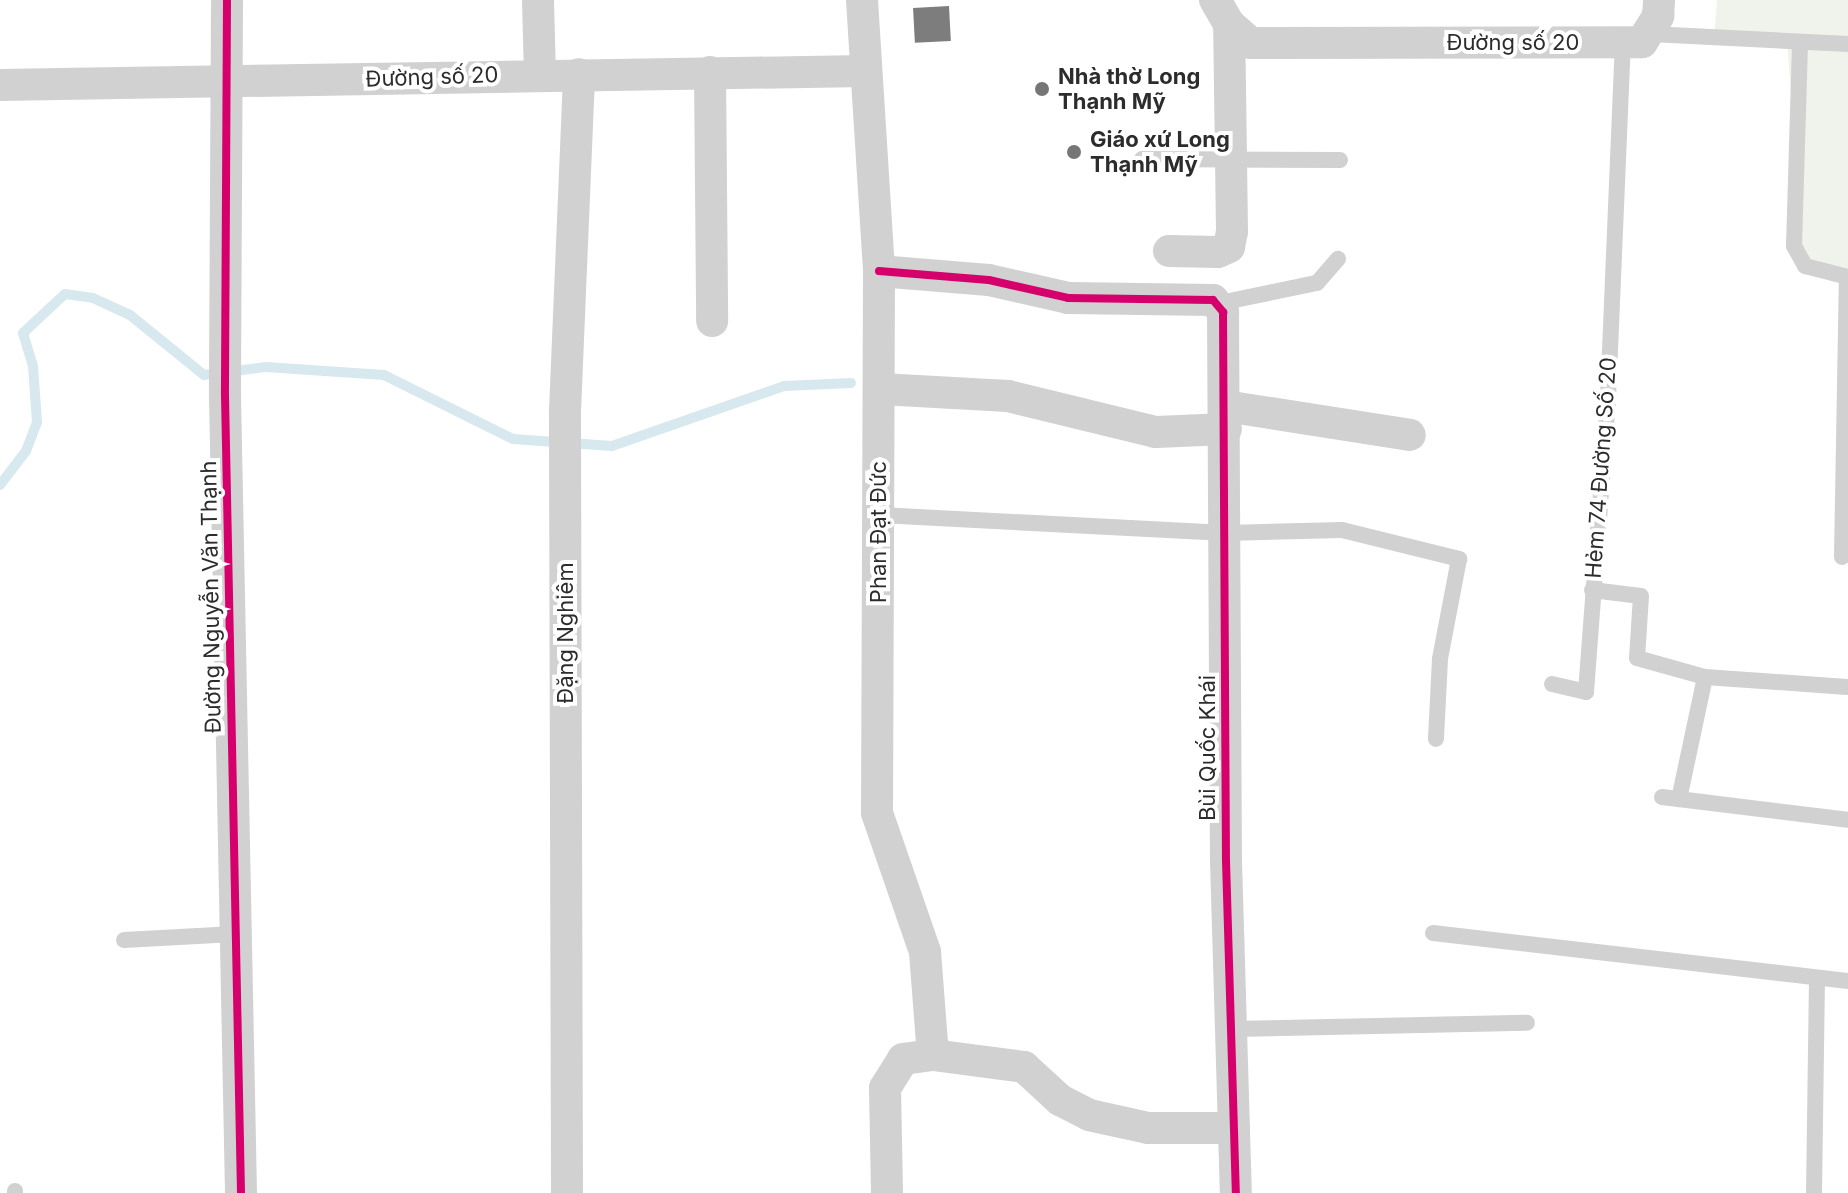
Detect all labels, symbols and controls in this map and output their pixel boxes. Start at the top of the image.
street label: Đường số 20 [1447,30,1579,56]
street label: Đường số 20 [365,61,499,93]
place label: Nhà thờ Long Thạnh Mỹ [1058,63,1200,114]
marker: Nhà thờ Long Thạnh Mỹ [1033,80,1051,98]
place label: Giáo xứ Long Thạnh Mỹ [1090,126,1230,178]
marker: Giáo xứ Long Thạnh Mỹ [1065,143,1083,161]
street label: Hẻm 74 Đường Số 20 [1580,357,1622,579]
street label: Đường Nguyễn Văn Thạnh [195,460,227,734]
street label: Phan Đạt Đức [866,461,892,603]
street label: Đặng Nghiêm [553,562,579,704]
street label: Bùi Quốc Khái [1195,675,1221,821]

